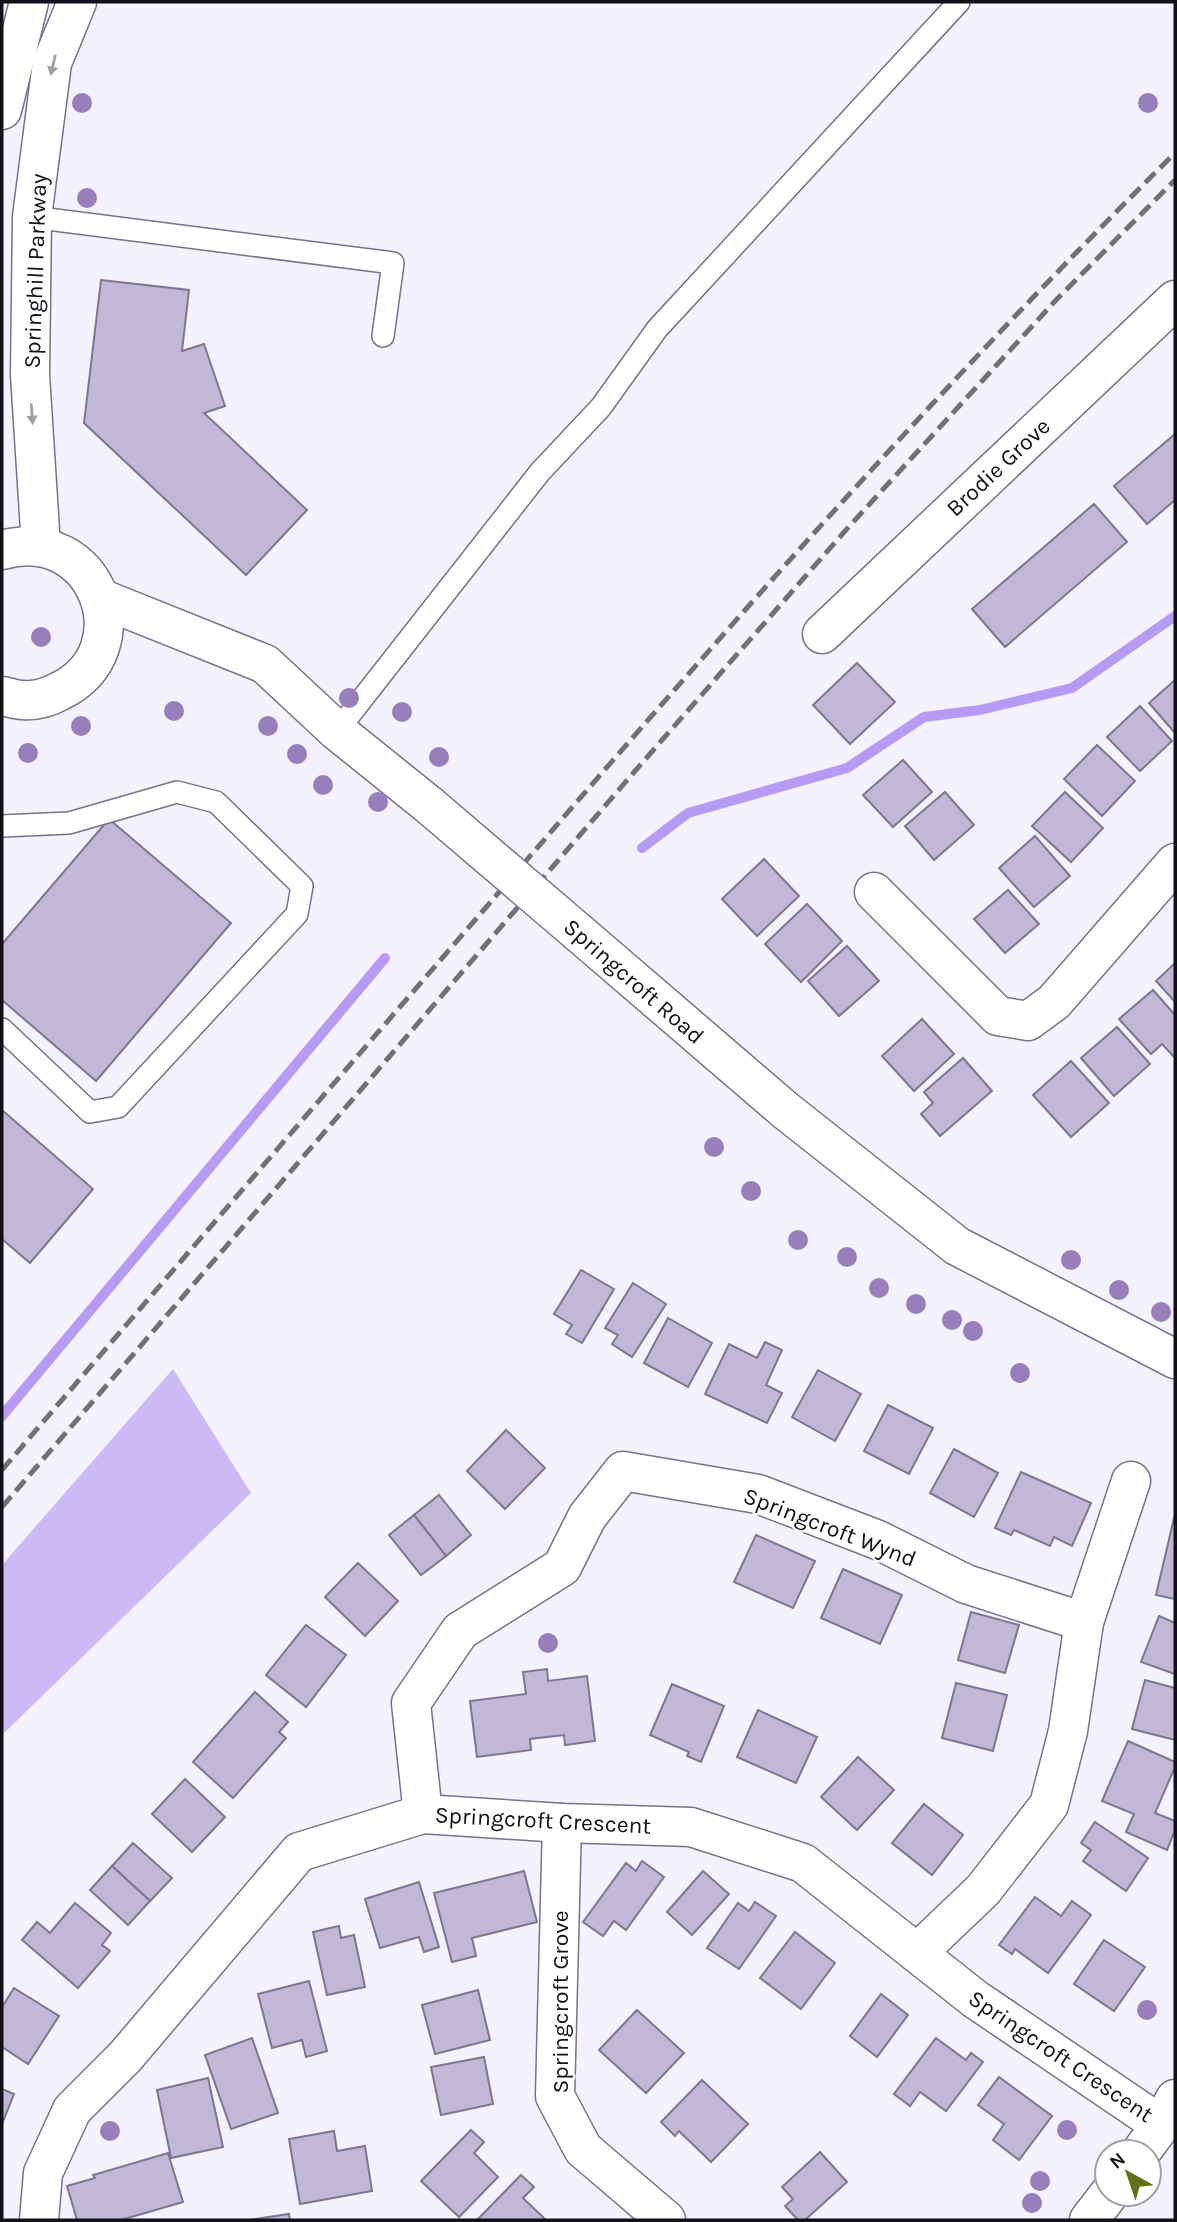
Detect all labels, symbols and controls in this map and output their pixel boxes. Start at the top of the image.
one-way arrow [47,55,58,77]
street label: Springhill Parkway [19,173,52,369]
one-way arrow [27,403,38,425]
street label: Brodie Grove [941,412,1056,522]
street label: Springcroft Road [558,913,709,1050]
street label: Springcroft Wynd [740,1482,920,1573]
street label: Springcroft Crescent [434,1801,652,1840]
street label: Springcroft Grove [547,1910,574,2094]
street label: Springcroft Crescent [963,1985,1158,2128]
north arrow [1093,2138,1163,2208]
text: N [1105,2148,1130,2174]

